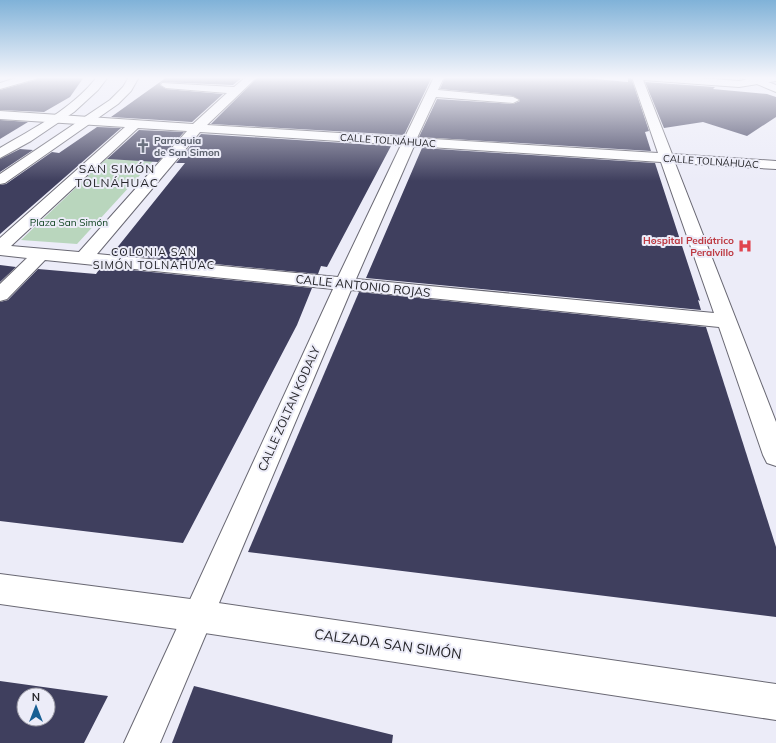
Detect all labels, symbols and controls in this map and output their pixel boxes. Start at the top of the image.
street label: CALLE TOLNÁHUAC [340,131,436,150]
place label: Parroquia de San Simon [154,134,220,159]
church icon: Parroquia de San Simon [135,138,151,154]
street label: CALLE TOLNÁHUAC [663,152,759,171]
district label: SAN SIMÓN TOLNÁHUAC [75,161,159,190]
park label: Plaza San Simón [30,216,108,229]
place label: Hospital Pediátrico Peralvillo [643,234,734,259]
hospital icon: Hospital Pediátrico Peralvillo [737,238,753,254]
district label: COLONIA SAN SIMÓN TOLNAHUAC [93,245,215,272]
street label: CALLE ANTONIO ROJAS [295,271,431,300]
street label: CALLE ZOLTAN KODALY [254,343,323,474]
street label: CALZADA SAN SIMÓN [313,625,463,663]
north arrow [16,687,56,727]
text: N [32,690,40,704]

